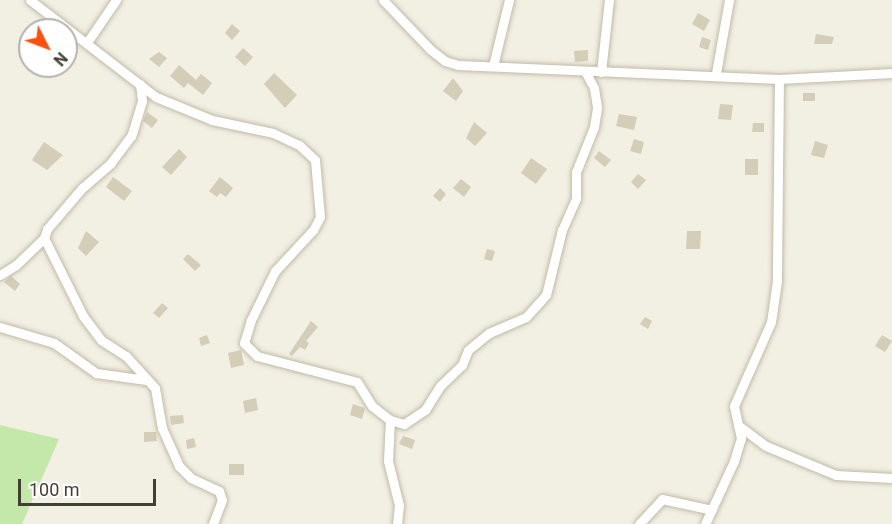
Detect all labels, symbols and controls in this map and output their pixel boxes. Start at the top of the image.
north arrow [18,18,78,78]
text: N [49,48,71,70]
scale bar [21,467,159,505]
text: 100 m [29,479,80,500]

